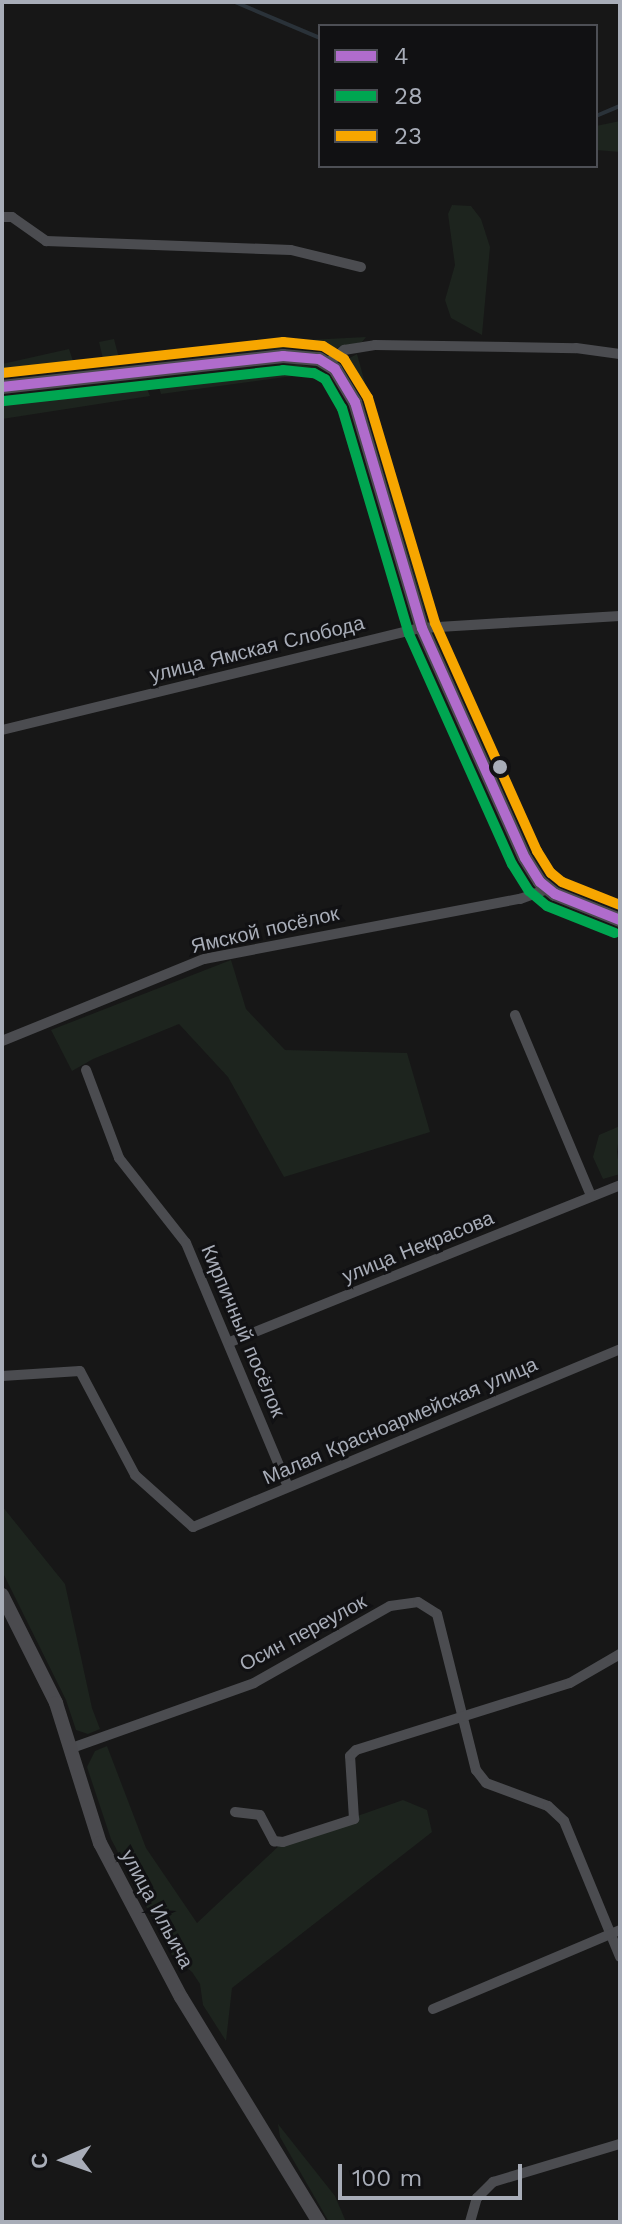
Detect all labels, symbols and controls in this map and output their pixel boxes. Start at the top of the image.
legend [318,24,598,168]
text: 4 [394,42,409,70]
text: 28 [394,82,423,110]
text: 23 [394,122,422,150]
street label: улица Ямская Слобода [147,611,367,687]
unlabelled marker [492,759,508,775]
street label: Ямской посёлок [189,901,341,959]
street label: улица Некрасова [339,1206,497,1288]
street label: Кирпичный посёлок [196,1241,290,1421]
street label: Малая Красноармейская улица [259,1352,541,1490]
street label: Осин переулок [236,1590,370,1676]
street label: улица Ильича [116,1846,198,1972]
north arrow [24,2120,104,2200]
scale bar [342,2148,526,2198]
text: С [27,2152,52,2169]
text: 100 m [352,2164,422,2192]

